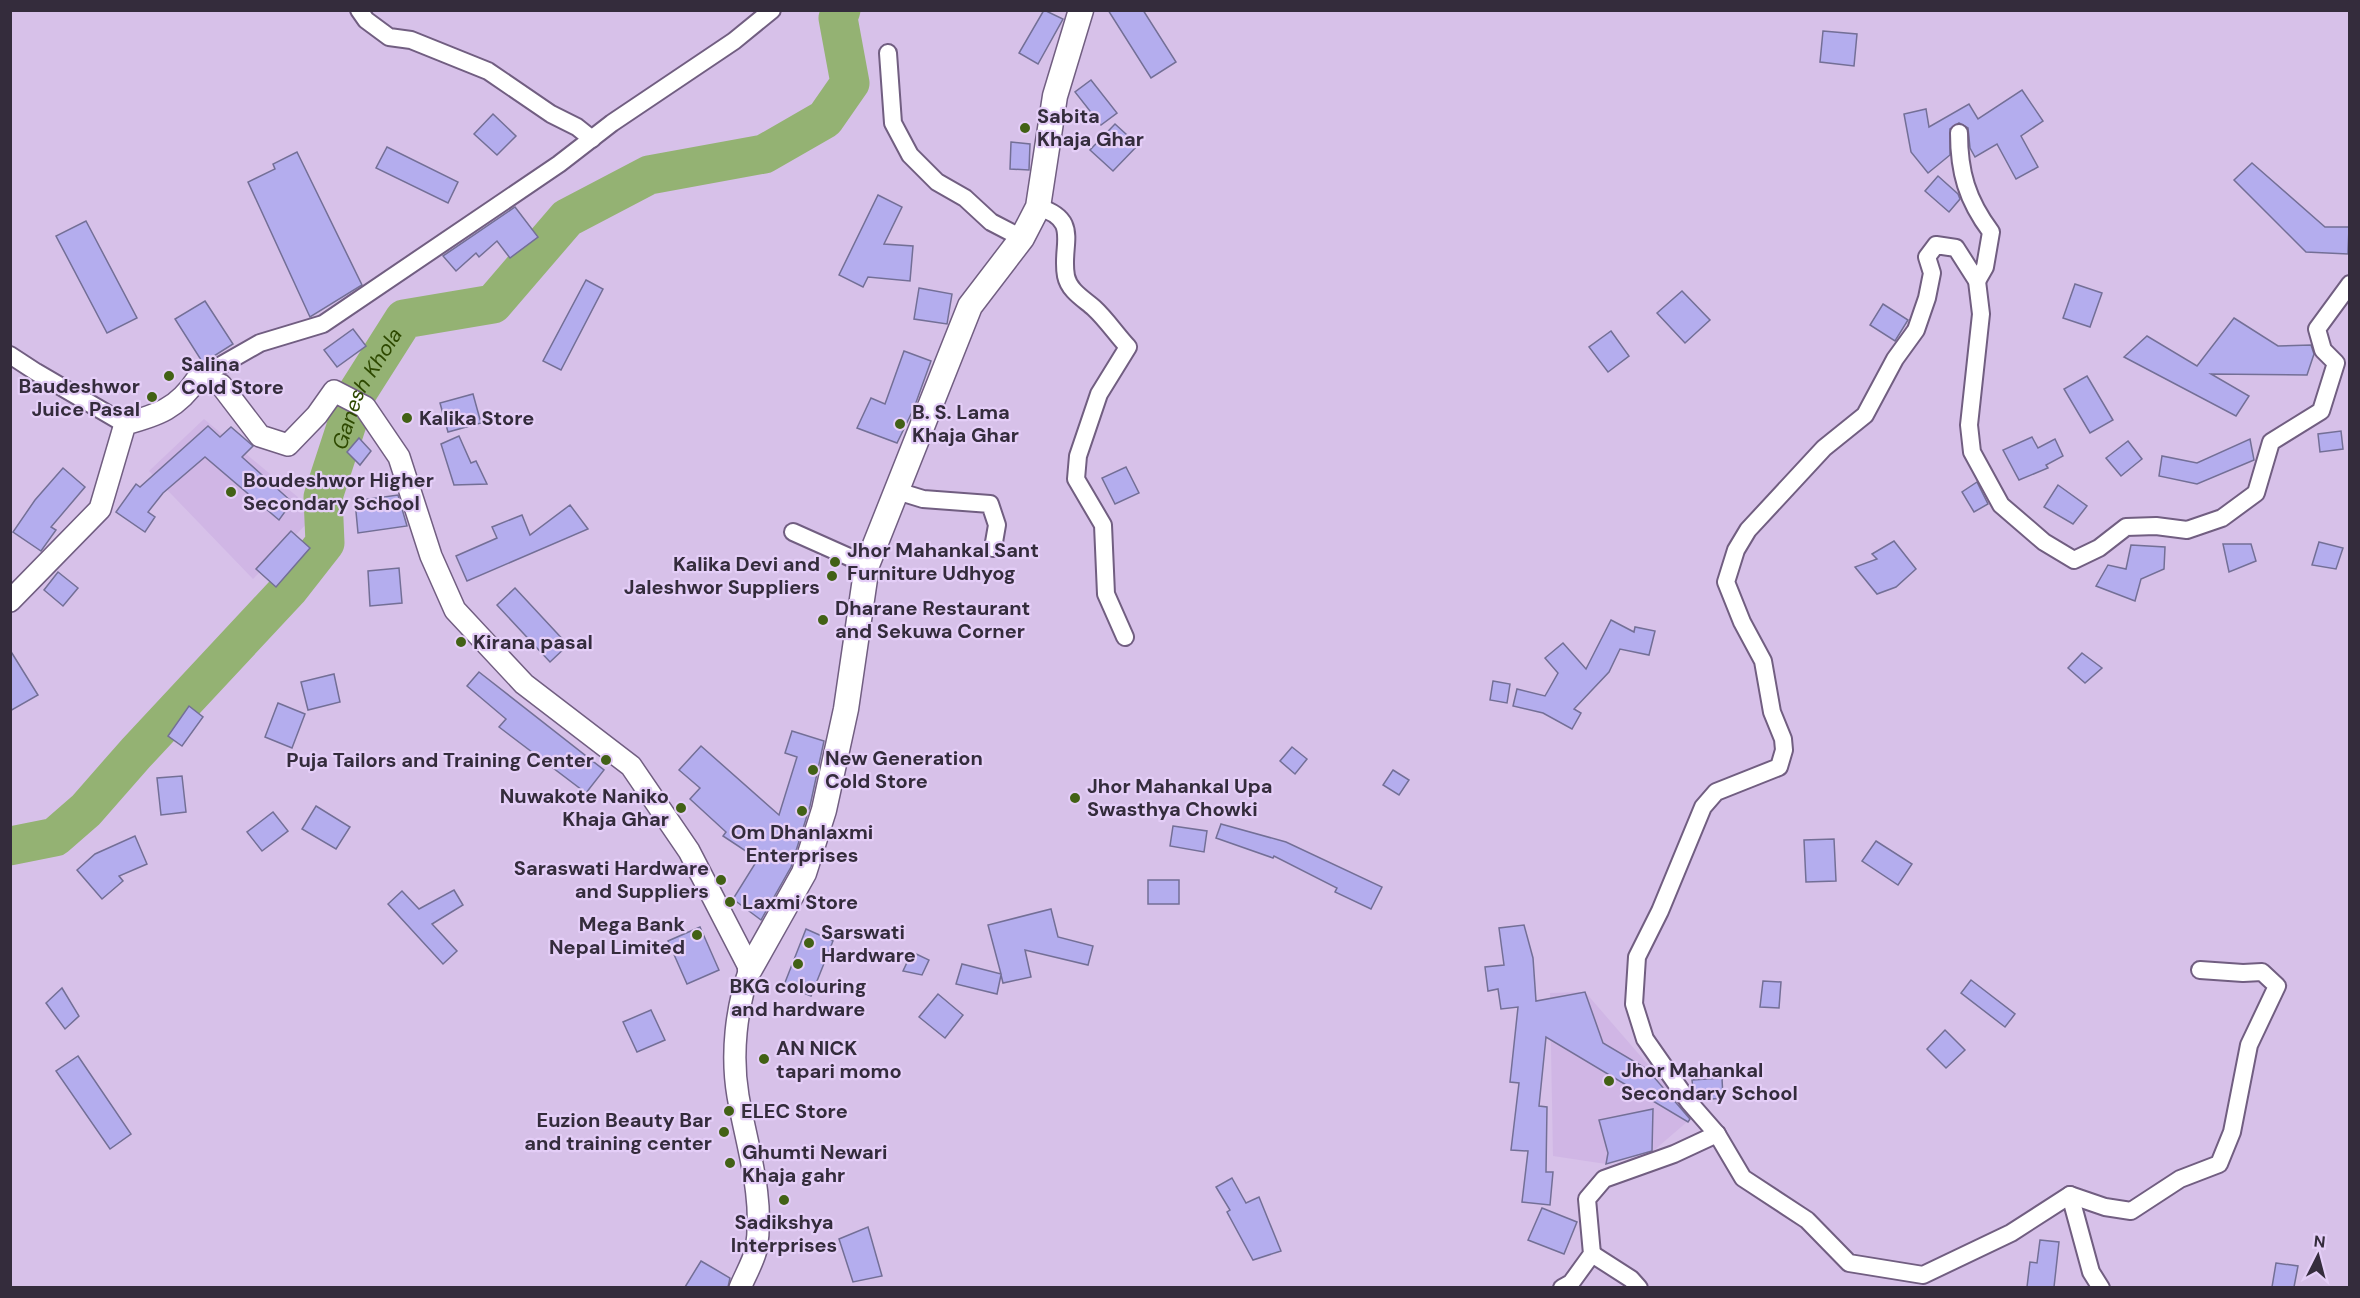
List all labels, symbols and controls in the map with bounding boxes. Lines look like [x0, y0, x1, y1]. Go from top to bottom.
place label: Sabita Khaja Ghar [1037, 103, 1144, 152]
marker: Sabita Khaja Ghar [1018, 121, 1032, 135]
water label: Ganesh Khola [325, 322, 409, 453]
place label: Salina Cold Store [181, 351, 284, 400]
marker: Salina Cold Store [162, 369, 176, 383]
place label: Baudeshwor Juice Pasal [19, 373, 140, 422]
marker: Baudeshwor Juice Pasal [145, 390, 159, 404]
place label: B. S. Lama Khaja Ghar [912, 399, 1019, 448]
place label: Kalika Store [419, 405, 534, 431]
marker: Kalika Store [400, 411, 414, 425]
marker: B. S. Lama Khaja Ghar [893, 417, 907, 431]
place label: Boudeshwor Higher Secondary School [243, 467, 434, 516]
marker: Boudeshwor Higher Secondary School [224, 485, 238, 499]
place label: Jhor Mahankal Sant Furniture Udhyog [847, 537, 1039, 586]
place label: Kalika Devi and Jaleshwor Suppliers [624, 551, 820, 600]
marker: Jhor Mahankal Sant Furniture Udhyog [828, 555, 842, 569]
marker: Kalika Devi and Jaleshwor Suppliers [825, 569, 839, 583]
place label: Dharane Restaurant and Sekuwa Corner [835, 595, 1030, 644]
marker: Dharane Restaurant and Sekuwa Corner [816, 613, 830, 627]
place label: Kirana pasal [473, 629, 593, 655]
marker: Kirana pasal [454, 635, 468, 649]
place label: New Generation Cold Store [825, 745, 983, 794]
place label: Puja Tailors and Training Center [286, 747, 594, 773]
marker: Puja Tailors and Training Center [599, 753, 613, 767]
marker: New Generation Cold Store [806, 763, 820, 777]
place label: Jhor Mahankal Upa Swasthya Chowki [1087, 773, 1273, 822]
place label: Nuwakote Naniko Khaja Ghar [500, 783, 669, 832]
marker: Jhor Mahankal Upa Swasthya Chowki [1068, 791, 1082, 805]
marker: Nuwakote Naniko Khaja Ghar [674, 801, 688, 815]
marker: Om Dhanlaxmi Enterprises [795, 804, 809, 818]
place label: Om Dhanlaxmi Enterprises [731, 819, 873, 868]
place label: Saraswati Hardware and Suppliers [514, 855, 709, 904]
marker: Saraswati Hardware and Suppliers [714, 873, 728, 887]
place label: Laxmi Store [742, 889, 858, 915]
marker: Laxmi Store [723, 895, 737, 909]
place label: Mega Bank Nepal Limited [549, 911, 685, 960]
place label: Sarswati Hardware [821, 919, 916, 968]
marker: Mega Bank Nepal Limited [690, 928, 704, 942]
marker: Sarswati Hardware [802, 936, 816, 950]
marker: BKG colouring and hardware [791, 957, 805, 971]
place label: BKG colouring and hardware [729, 973, 867, 1022]
place label: AN NICK tapari momo [776, 1035, 902, 1084]
marker: AN NICK tapari momo [757, 1052, 771, 1066]
place label: Jhor Mahankal Secondary School [1621, 1057, 1798, 1106]
marker: Jhor Mahankal Secondary School [1602, 1074, 1616, 1088]
place label: ELEC Store [741, 1098, 848, 1124]
marker: ELEC Store [722, 1104, 736, 1118]
place label: Euzion Beauty Bar and training center [524, 1107, 712, 1156]
marker: Euzion Beauty Bar and training center [717, 1125, 731, 1139]
place label: Ghumti Newari Khaja gahr [742, 1139, 887, 1188]
marker: Ghumti Newari Khaja gahr [723, 1156, 737, 1170]
marker: Sadikshya Interprises [777, 1193, 791, 1207]
place label: Sadikshya Interprises [731, 1209, 837, 1258]
north arrow [2288, 1226, 2348, 1286]
text: N [2313, 1231, 2326, 1253]

